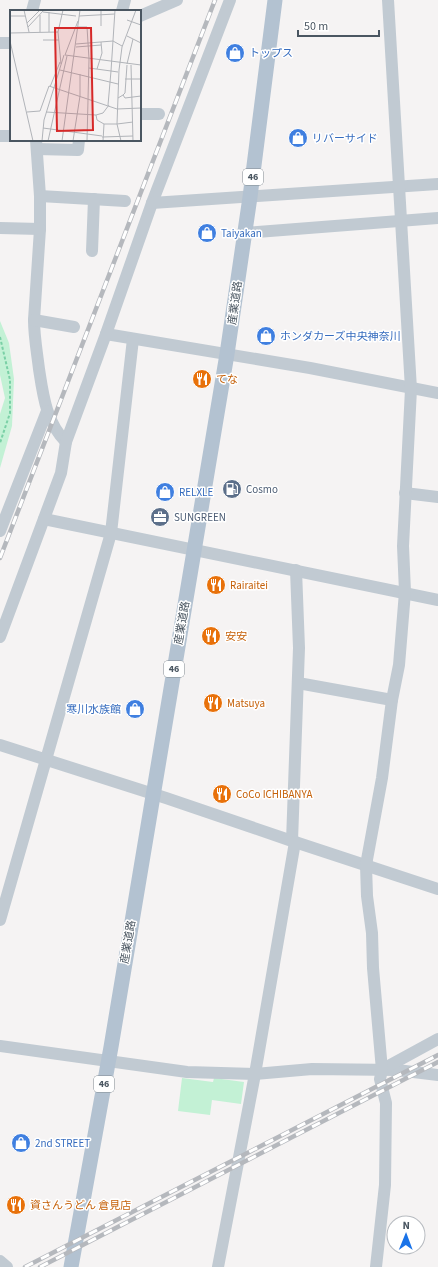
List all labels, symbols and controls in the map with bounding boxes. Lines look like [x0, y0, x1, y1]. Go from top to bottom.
inset map [10, 10, 141, 141]
scale bar [298, 12, 379, 38]
text: 50 m [304, 18, 328, 35]
shop icon: トップス [224, 42, 246, 64]
place label: トップス [249, 46, 293, 61]
shop icon: リバーサイド [287, 127, 309, 149]
place label: リバーサイド [312, 131, 378, 146]
road number: 46 [243, 169, 263, 185]
shop icon: Taiyakan [196, 222, 218, 244]
place label: Taiyakan [221, 226, 262, 241]
street label: 産業道路 [225, 280, 245, 326]
shop icon: ホンダカーズ中央神奈川 [255, 325, 277, 347]
place label: ホンダカーズ中央神奈川 [280, 329, 400, 344]
restaurant icon: てな [191, 368, 213, 390]
place label: てな [216, 372, 238, 387]
fuel station icon: Cosmo [221, 478, 243, 500]
shop icon: RELXLE [154, 481, 176, 503]
place label: Cosmo [246, 482, 278, 497]
place label: RELXLE [179, 485, 213, 500]
office icon: SUNGREEN [149, 506, 171, 528]
place label: SUNGREEN [174, 510, 226, 525]
restaurant icon: Rairaitei [205, 574, 227, 596]
place label: Rairaitei [230, 578, 268, 593]
street label: 産業道路 [171, 600, 193, 646]
restaurant icon: 安安 [200, 625, 222, 647]
place label: 安安 [225, 629, 247, 644]
road number: 46 [164, 661, 184, 677]
restaurant icon: Matsuya [202, 692, 224, 714]
place label: Matsuya [227, 696, 265, 711]
shop icon: 寒川水族館 [124, 698, 146, 720]
place label: 寒川水族館 [66, 702, 121, 717]
restaurant icon: CoCo ICHIBANYA [211, 783, 233, 805]
place label: CoCo ICHIBANYA [236, 787, 313, 802]
street label: 産業道路 [117, 919, 139, 965]
road number: 46 [94, 1076, 114, 1092]
shop icon: 2nd STREET [10, 1132, 32, 1154]
place label: 2nd STREET [35, 1136, 90, 1151]
restaurant icon: 資さんうどん 倉見店 [5, 1194, 27, 1216]
place label: 資さんうどん 倉見店 [30, 1198, 131, 1213]
north arrow [386, 1215, 426, 1255]
text: N [402, 1218, 410, 1233]

